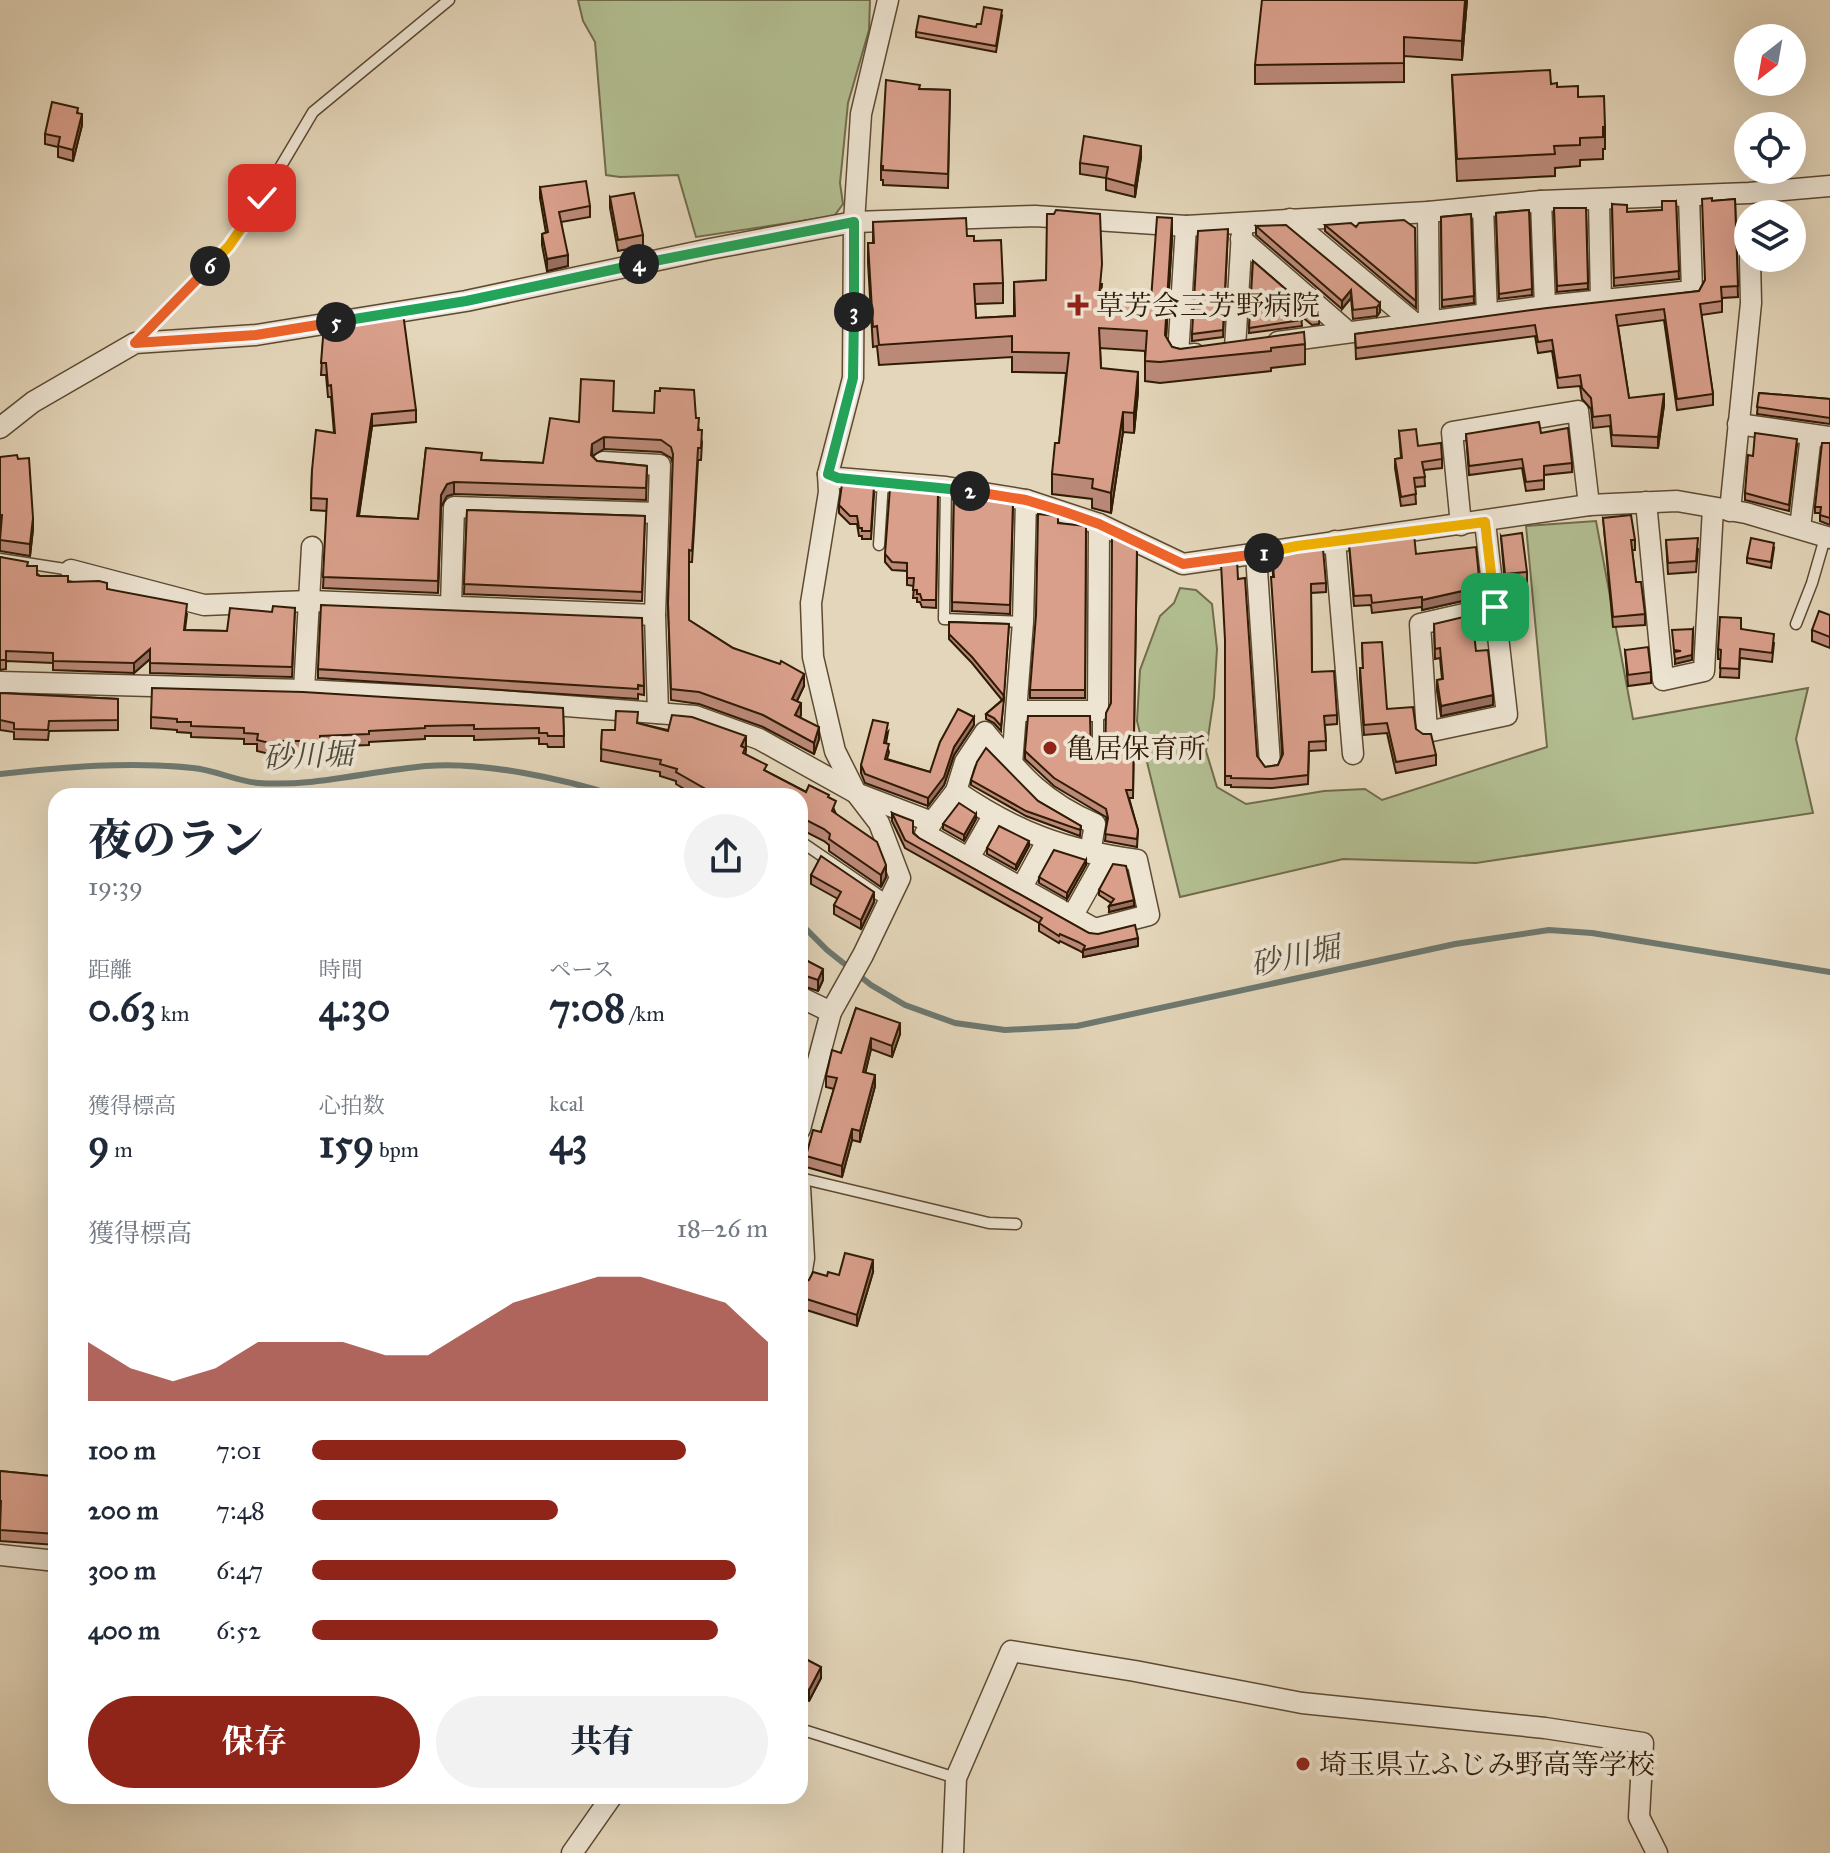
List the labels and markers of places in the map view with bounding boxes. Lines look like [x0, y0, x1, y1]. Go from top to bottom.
pin [228, 164, 296, 232]
pin: 4 [619, 244, 659, 284]
pin: 6 [190, 246, 230, 286]
place label: 草芳会三芳野病院 [1096, 288, 1320, 323]
pin: 3 [834, 292, 874, 332]
marker: 草芳会三芳野病院 [1067, 294, 1089, 316]
pin: 5 [316, 302, 356, 342]
pin: 2 [950, 471, 990, 511]
pin: 1 [1244, 533, 1284, 573]
pin [1461, 573, 1529, 641]
place label: 亀居保育所 [1066, 731, 1206, 766]
marker: 亀居保育所 [1041, 739, 1059, 757]
place label: 埼玉県立ふじみ野高等学校 [1319, 1747, 1655, 1782]
marker: 埼玉県立ふじみ野高等学校 [1294, 1755, 1312, 1773]

